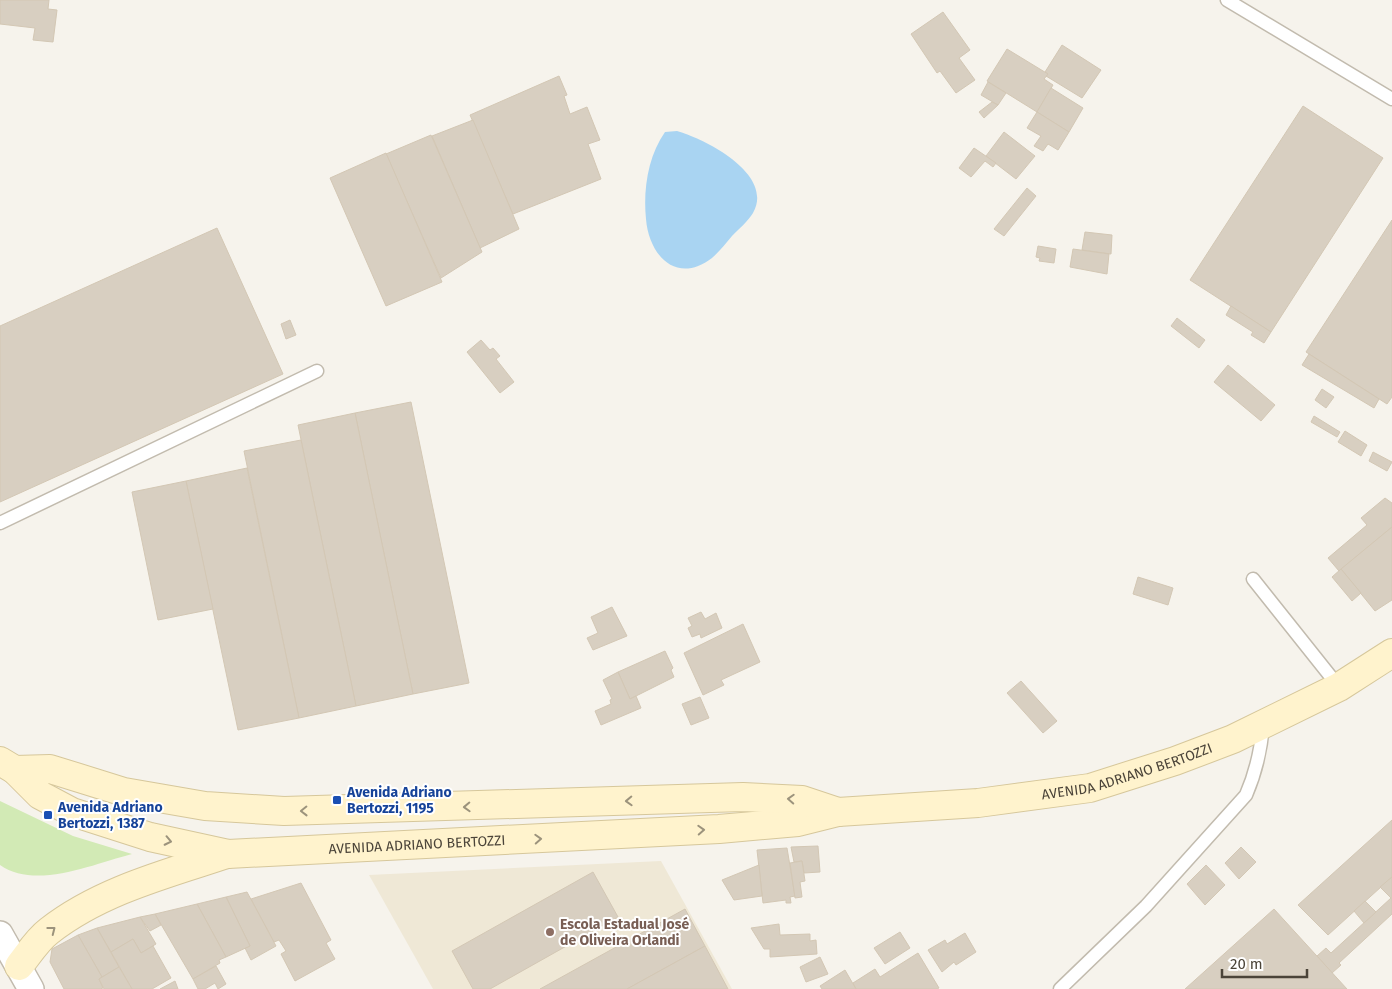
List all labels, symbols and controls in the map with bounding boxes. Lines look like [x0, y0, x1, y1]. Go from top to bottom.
street label: AVENIDA ADRIANO BERTOZZI [1041, 740, 1215, 803]
place label: Avenida Adriano Bertozzi, 1195 [346, 784, 452, 817]
marker: Avenida Adriano Bertozzi, 1195 [331, 794, 343, 806]
one-way arrow [787, 794, 795, 805]
one-way arrow [625, 796, 633, 807]
place label: Avenida Adriano Bertozzi, 1387 [57, 799, 163, 832]
one-way arrow [462, 801, 470, 812]
one-way arrow [300, 806, 308, 816]
marker: Avenida Adriano Bertozzi, 1387 [42, 809, 54, 821]
one-way arrow [697, 824, 705, 835]
street label: AVENIDA ADRIANO BERTOZZI [328, 832, 506, 858]
one-way arrow [535, 833, 543, 844]
one-way arrow [163, 835, 172, 846]
place label: Escola Estadual José de Oliveira Orlandi [560, 916, 689, 949]
marker: Escola Estadual José de Oliveira Orlandi [544, 926, 556, 938]
one-way arrow [46, 927, 55, 936]
scale bar [1222, 946, 1307, 978]
text: 20 m [1230, 955, 1263, 973]

